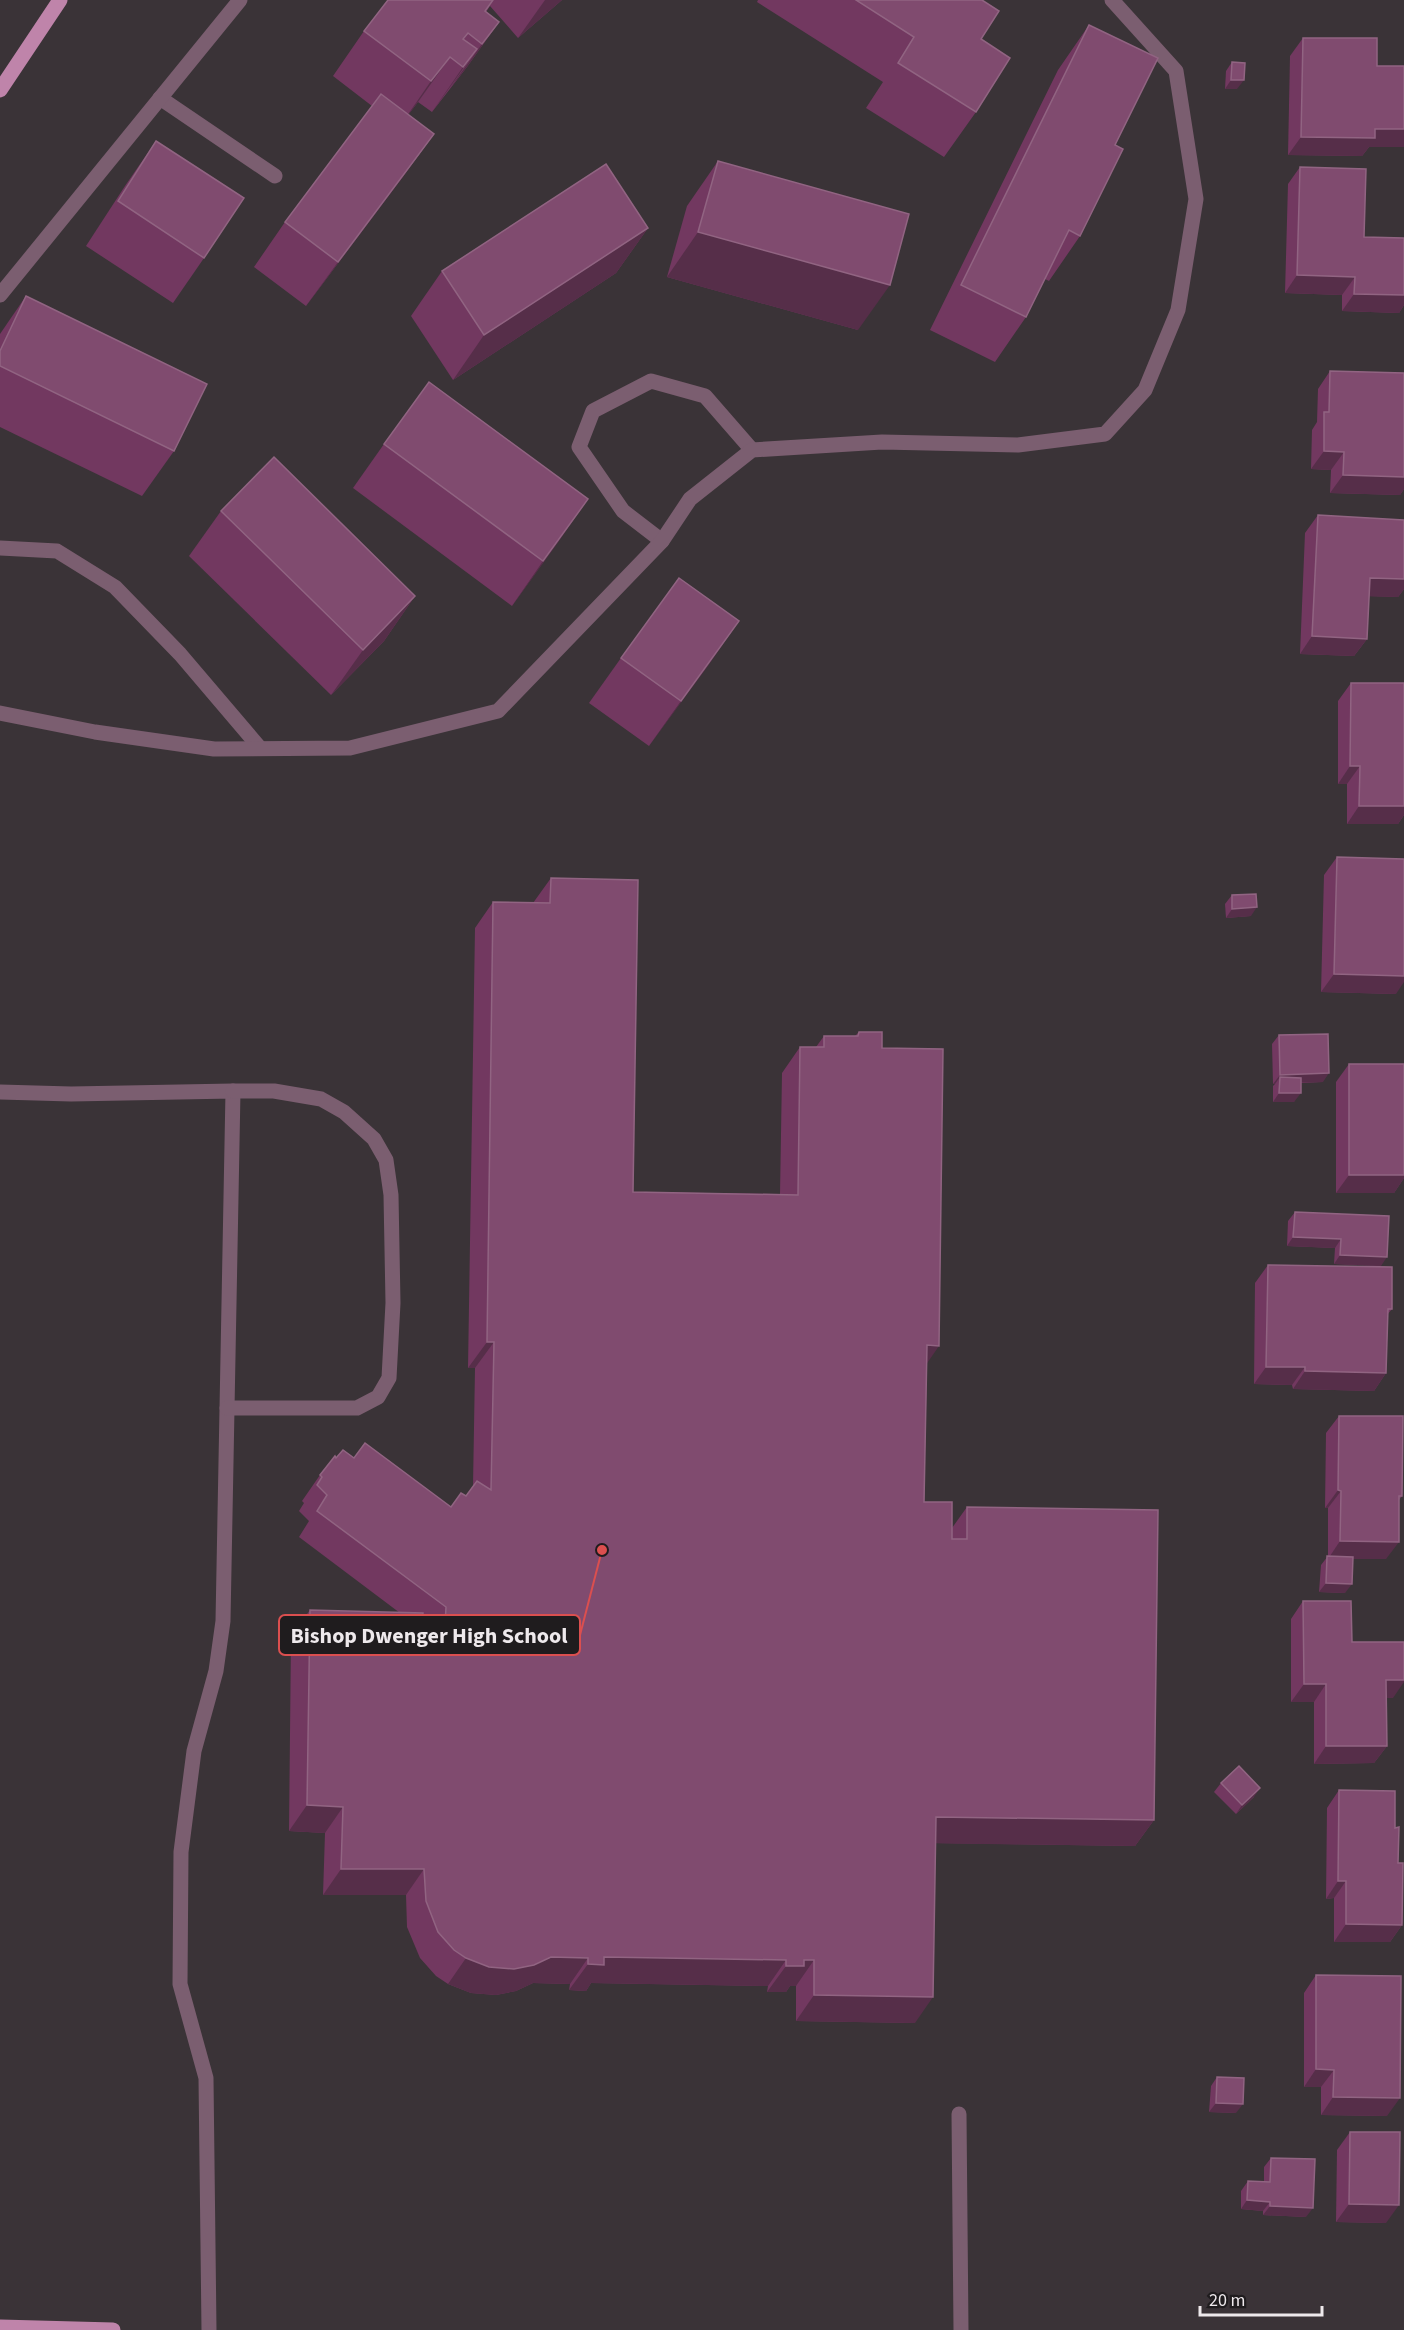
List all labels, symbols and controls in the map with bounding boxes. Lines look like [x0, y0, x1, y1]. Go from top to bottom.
callout: Bishop Dwenger High School [279, 1615, 580, 1655]
text: Bishop Dwenger High School [290, 1620, 568, 1652]
scale bar [1200, 2279, 1322, 2317]
text: 20 m [1209, 2288, 1245, 2313]

